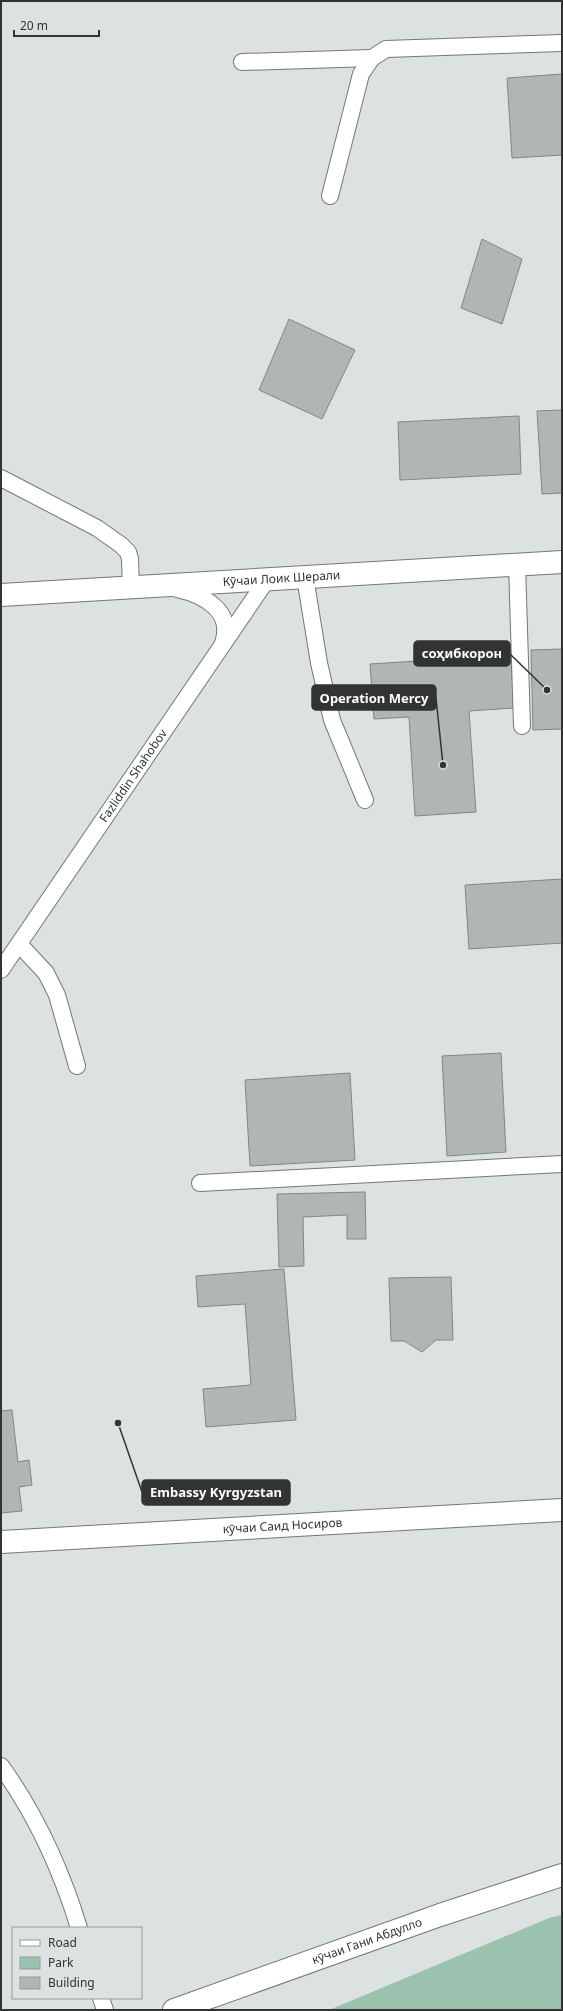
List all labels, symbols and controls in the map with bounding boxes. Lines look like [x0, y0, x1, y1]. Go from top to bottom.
scale bar [14, 12, 99, 38]
text: 20 m [20, 17, 48, 34]
street label: Кӯчаи Лоик Шерали [222, 566, 341, 590]
callout: соҳибкорон [414, 641, 510, 666]
text: соҳибкорон [422, 644, 502, 662]
callout: Operation Mercy [312, 685, 436, 710]
text: Operation Mercy [320, 689, 429, 707]
street label: Fazliddin Shahobov [95, 725, 171, 825]
callout: Embassy Kyrgyzstan [142, 1480, 290, 1505]
text: Embassy Kyrgyzstan [150, 1483, 282, 1501]
street label: кӯчаи Саид Носиров [222, 1514, 343, 1537]
street label: кӯчаи Гани Абдулло [309, 1913, 424, 1968]
legend [12, 1927, 142, 1999]
text: Road [48, 1934, 77, 1951]
text: Park [48, 1954, 74, 1971]
text: Building [48, 1974, 95, 1991]

